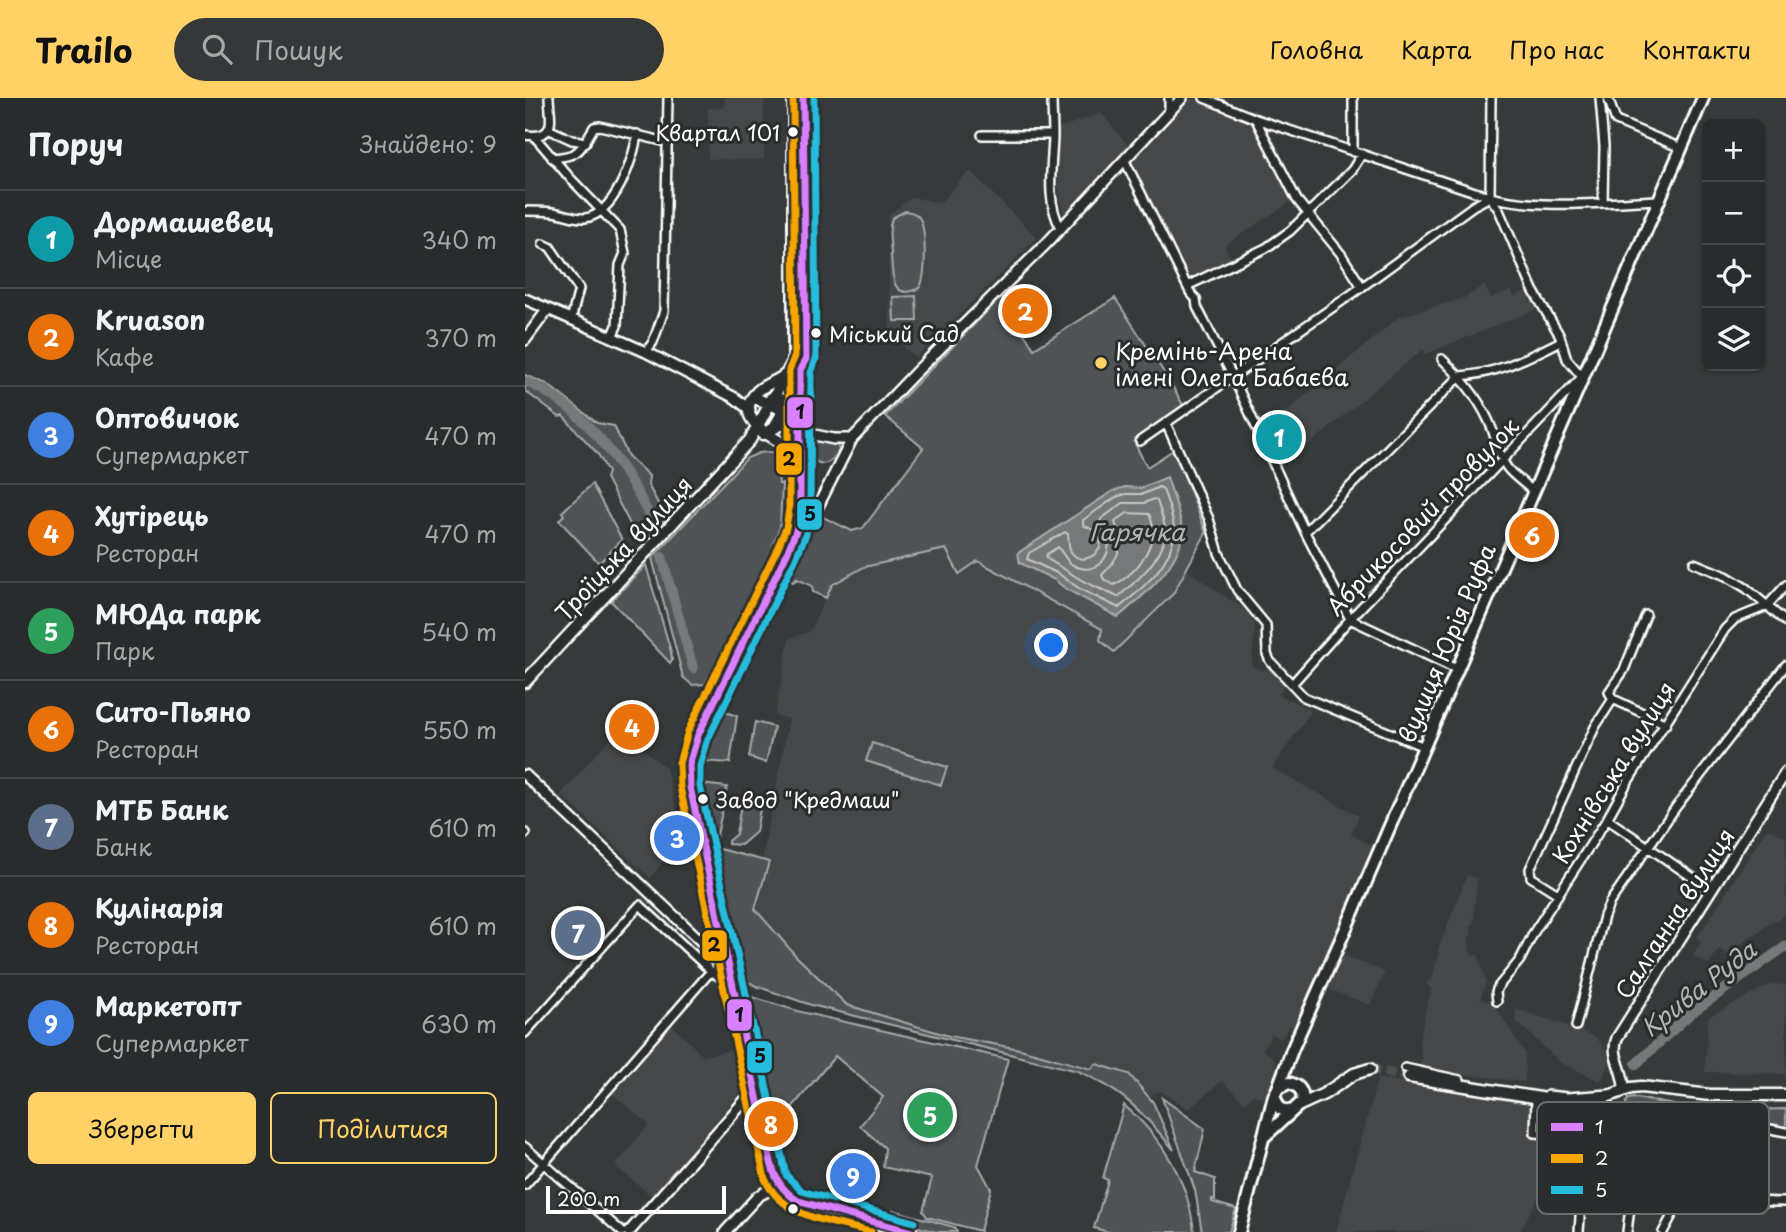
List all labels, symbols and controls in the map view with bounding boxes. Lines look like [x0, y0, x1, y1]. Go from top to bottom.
search box [174, 18, 664, 81]
text: Trailo [35, 24, 132, 74]
icon: search [198, 30, 236, 68]
text: Пошук [254, 30, 343, 69]
text: Головна [1270, 31, 1363, 67]
text: Карта [1401, 31, 1471, 67]
text: Про нас [1509, 31, 1604, 67]
text: Контакти [1642, 31, 1751, 67]
place label: Квартал 101 [655, 116, 780, 148]
map controls [1702, 119, 1765, 371]
button: + [1702, 119, 1765, 182]
text: Поруч [28, 121, 123, 166]
marker: Квартал 101 [786, 125, 800, 139]
text: Знайдено: 9 [360, 126, 497, 161]
button: − [1702, 182, 1765, 245]
text: Дормашевец [95, 202, 273, 241]
text: 1 [46, 222, 57, 257]
text: 340 m [422, 222, 497, 257]
text: Місце [95, 241, 162, 276]
button: locate [1702, 245, 1765, 308]
pin: 2 [1002, 285, 1048, 337]
text: Kruason [95, 300, 205, 339]
button: layers [1702, 308, 1765, 371]
place label: Міський Сад [829, 317, 959, 349]
text: 2 [43, 320, 59, 355]
text: 370 m [424, 320, 497, 355]
marker: Міський Сад [809, 326, 823, 340]
place label: Кремінь-Арена імені Олега Бабаєва [1115, 333, 1349, 394]
text: Кафе [95, 339, 154, 374]
marker: Кремінь-Арена імені Олега Бабаєва [1093, 355, 1109, 371]
line badge: 1 [786, 396, 814, 429]
text: 1 [795, 397, 805, 425]
text: Оптовичок [95, 398, 239, 437]
street label: Абрикосовий провулок [1318, 409, 1526, 623]
pin: 1 [1256, 411, 1302, 463]
text: 3 [43, 418, 59, 453]
text: 470 m [424, 418, 497, 453]
text: Супермаркет [95, 437, 249, 472]
line badge: 2 [775, 442, 803, 476]
text: 2 [782, 444, 796, 472]
street label: Троїцька вулиця [546, 467, 700, 629]
text: Хутірець [95, 496, 209, 535]
line badge: 5 [796, 498, 823, 531]
text: 5 [804, 499, 816, 527]
pin: 6 [1509, 509, 1555, 561]
water label: Гарячка [1089, 513, 1186, 549]
text: 4 [43, 516, 59, 551]
text: 470 m [424, 516, 497, 551]
text: Ресторан [95, 535, 199, 570]
street label: вулиця Юрія Руфа [1388, 537, 1504, 748]
text: МЮДа парк [95, 594, 260, 633]
text: 5 [44, 614, 58, 649]
text: 540 m [421, 614, 497, 649]
your location [1034, 628, 1068, 662]
text: Парк [95, 633, 154, 668]
street label: Кохнівська вулиця [1543, 674, 1683, 870]
text: Сито-Пьяно [95, 692, 251, 731]
pin: 4 [609, 701, 655, 753]
text: 6 [43, 712, 59, 747]
text: 550 m [422, 712, 497, 747]
text: Ресторан [95, 731, 199, 766]
place label: Завод "Кредмаш" [716, 783, 899, 815]
text: МТБ Банк [95, 790, 228, 829]
marker: Завод "Кредмаш" [696, 792, 710, 806]
text: 7 [44, 810, 58, 845]
text: 610 m [429, 810, 497, 845]
pin: 3 [654, 812, 700, 864]
street label: Салганна вулиця [1606, 821, 1742, 1005]
text: Банк [95, 829, 152, 864]
text: Кулінарія [95, 888, 224, 927]
pin: 7 [555, 907, 601, 959]
text: 8 [44, 908, 58, 943]
text: 610 m [429, 908, 497, 943]
text: Ресторан [95, 927, 199, 962]
line badge: 2 [701, 929, 728, 962]
text: 2 [707, 930, 721, 958]
water label: Крива Руда [1633, 931, 1764, 1044]
text: Маркетопт [95, 986, 241, 1025]
line badge: 1 [726, 998, 753, 1032]
text: 1 [734, 1000, 744, 1028]
text: 9 [44, 1006, 58, 1041]
text: 630 m [421, 1006, 497, 1041]
text: Супермаркет [95, 1025, 249, 1060]
line badge: 5 [746, 1040, 773, 1074]
text: 5 [754, 1041, 766, 1069]
pin: 5 [907, 1089, 953, 1141]
button: Зберегти [28, 1092, 256, 1164]
button: Поділитися [270, 1092, 497, 1164]
pin: 8 [748, 1098, 794, 1150]
legend [1537, 1102, 1769, 1214]
text: 1 [1595, 1112, 1604, 1140]
text: 2 [1595, 1143, 1608, 1171]
pin: 9 [830, 1150, 876, 1202]
text: 5 [1595, 1175, 1607, 1203]
scale bar [546, 1183, 726, 1215]
text: 200 m [557, 1184, 620, 1212]
unlabelled marker [786, 1202, 800, 1216]

